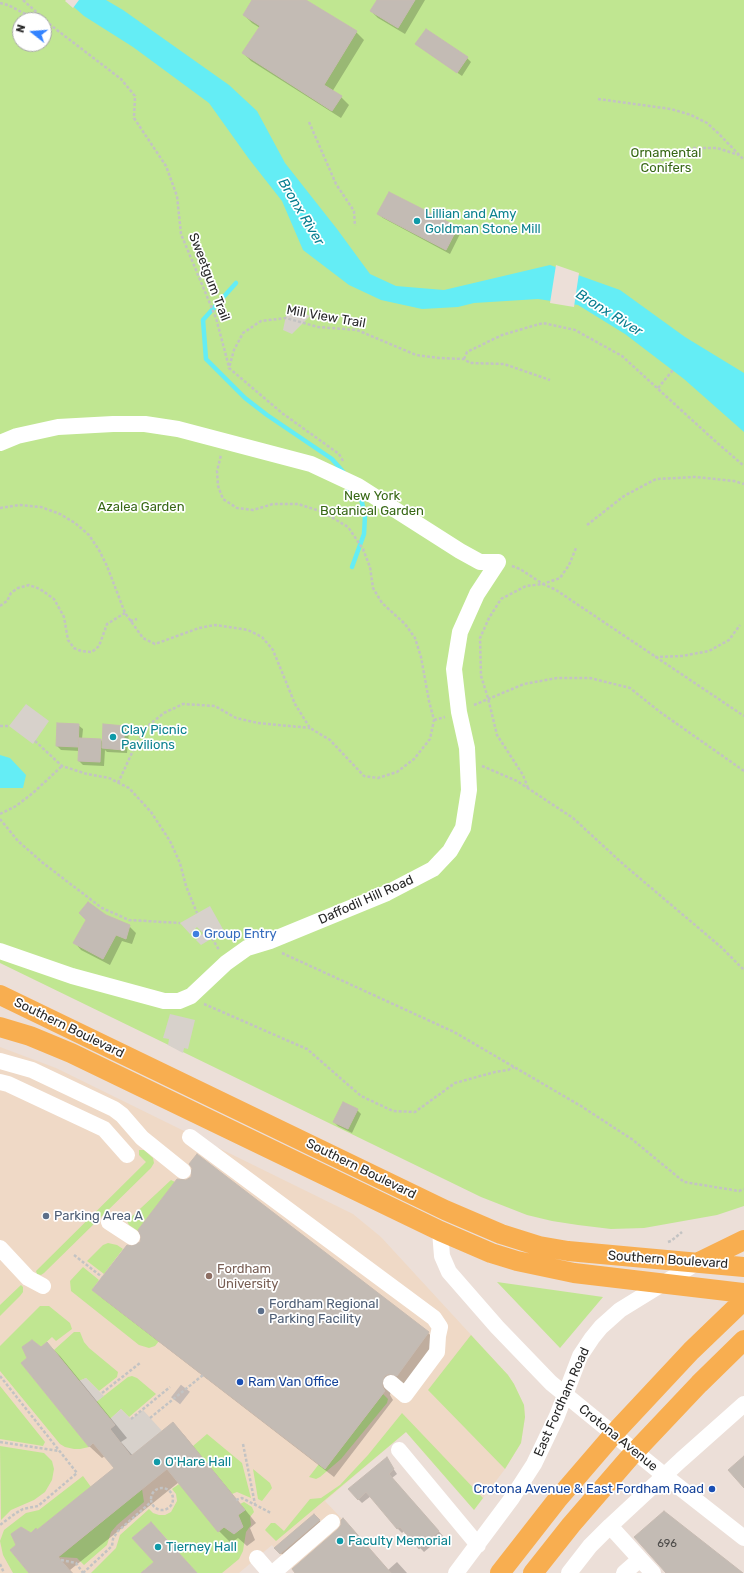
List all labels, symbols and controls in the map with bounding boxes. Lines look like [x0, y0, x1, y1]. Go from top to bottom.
north arrow [12, 12, 52, 52]
text: N [14, 23, 28, 34]
park label: Ornamental Conifers [631, 145, 701, 176]
water label: Bronx River [274, 175, 328, 249]
place label: Lillian and Amy Goldman Stone Mill [425, 206, 541, 237]
marker: Lillian and Amy Goldman Stone Mill [412, 216, 422, 226]
street label: Sweetgum Trail [185, 231, 233, 323]
water label: Bronx River [573, 286, 645, 340]
street label: Mill View Trail [285, 302, 367, 332]
park label: New York Botanical Garden [320, 488, 424, 519]
park label: Azalea Garden [97, 499, 185, 515]
place label: Clay Picnic Pavilions [121, 722, 187, 753]
marker: Clay Picnic Pavilions [108, 732, 118, 742]
street label: Daffodil Hill Road [316, 872, 416, 928]
place label: Group Entry [204, 926, 277, 942]
marker: Group Entry [191, 929, 201, 939]
street label: Southern Boulevard [11, 995, 127, 1061]
street label: Southern Boulevard [303, 1136, 419, 1202]
place label: Parking Area A [54, 1208, 143, 1224]
marker: Parking Area A [41, 1211, 51, 1221]
street label: Southern Boulevard [607, 1248, 729, 1272]
place label: Fordham University [217, 1261, 278, 1292]
marker: Fordham University [204, 1271, 214, 1281]
place label: Fordham Regional Parking Facility [269, 1296, 379, 1327]
marker: Fordham Regional Parking Facility [256, 1306, 266, 1316]
street label: East Fordham Road [531, 1345, 593, 1459]
place label: Ram Van Office [248, 1374, 339, 1390]
marker: Ram Van Office [235, 1377, 245, 1387]
street label: Crotona Avenue [575, 1401, 661, 1475]
place label: O'Hare Hall [165, 1454, 231, 1470]
marker: O'Hare Hall [152, 1457, 162, 1467]
place label: Crotona Avenue & East Fordham Road [473, 1481, 704, 1497]
marker: Crotona Avenue & East Fordham Road [707, 1484, 717, 1494]
place label: Faculty Memorial [348, 1533, 451, 1549]
marker: Faculty Memorial [335, 1536, 345, 1546]
house number: 696 [657, 1537, 677, 1551]
place label: Tierney Hall [166, 1539, 237, 1555]
marker: Tierney Hall [153, 1542, 163, 1552]

